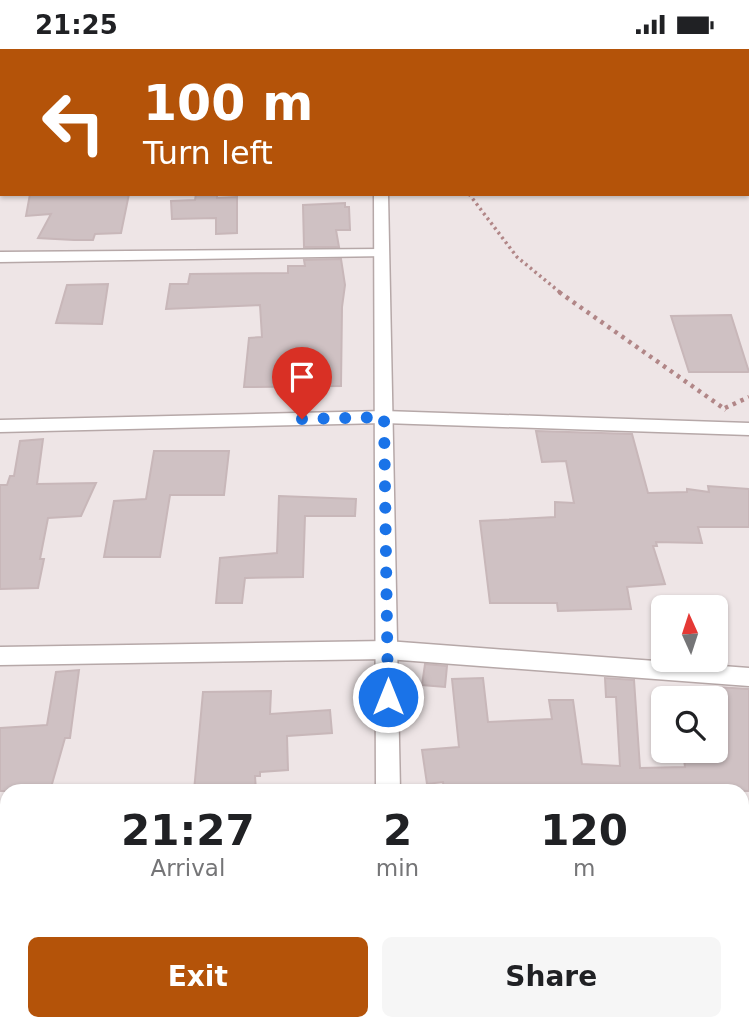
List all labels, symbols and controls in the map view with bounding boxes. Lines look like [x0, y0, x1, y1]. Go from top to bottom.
text: 21:25 [35, 10, 118, 40]
text: 100 m [143, 75, 313, 132]
icon: left [28, 77, 119, 168]
text: Turn left [143, 134, 273, 172]
pin [272, 347, 332, 419]
icon: arrive [283, 358, 321, 396]
north arrow [651, 595, 728, 672]
map controls [651, 595, 728, 763]
position arrow [351, 660, 425, 734]
button: search [651, 686, 728, 763]
text: 21:27 [121, 806, 255, 855]
text: 2 [383, 806, 412, 855]
text: 120 [540, 806, 628, 855]
text: Arrival [151, 855, 225, 881]
text: min [376, 855, 419, 881]
text: m [573, 855, 595, 881]
button: Exit [28, 937, 368, 1017]
button: Share [382, 937, 721, 1017]

